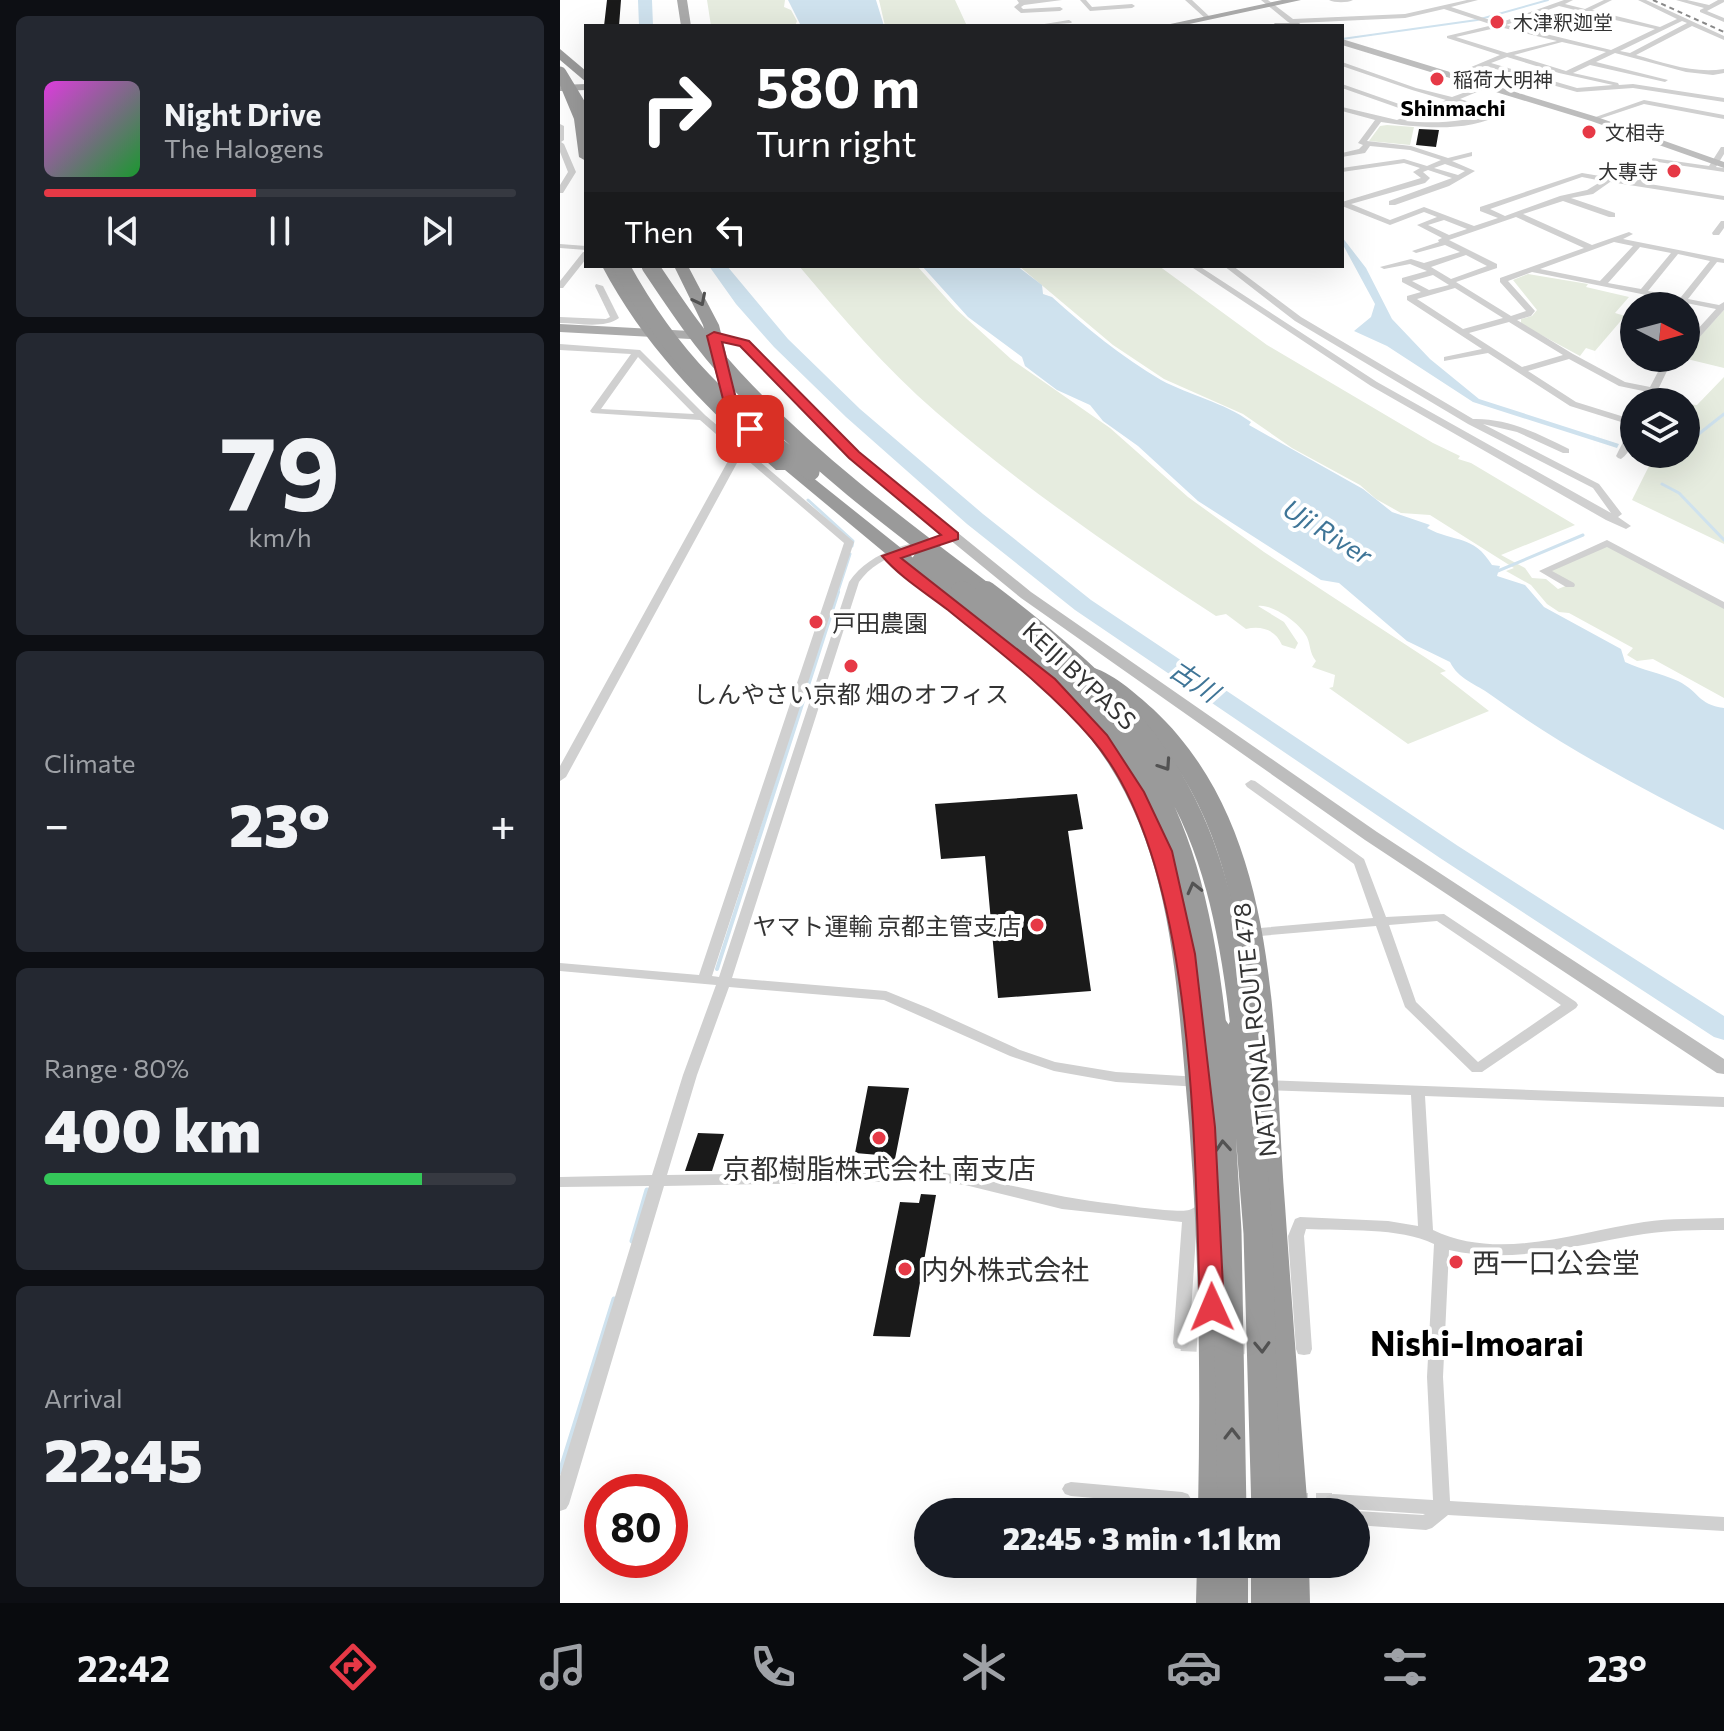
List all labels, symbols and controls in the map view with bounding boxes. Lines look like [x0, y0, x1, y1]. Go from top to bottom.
place label: 木津釈迦堂 [1513, 10, 1613, 34]
marker: 木津釈迦堂 [1488, 13, 1506, 31]
text: 580 m [756, 51, 920, 120]
icon: right [624, 56, 728, 160]
place label: 稲荷大明神 [1453, 67, 1553, 91]
marker: 稲荷大明神 [1428, 70, 1446, 88]
district label: Shinmachi [1400, 94, 1506, 121]
text: Night Drive [164, 95, 321, 132]
text: Turn right [756, 120, 917, 164]
place label: 文相寺 [1605, 120, 1665, 144]
marker: 文相寺 [1580, 123, 1598, 141]
text: The Halogens [164, 132, 324, 163]
place label: 大專寺 [1598, 159, 1658, 183]
marker: 大專寺 [1665, 162, 1683, 180]
icon: left [709, 208, 753, 252]
icon: previous [101, 209, 145, 253]
icon: pause [258, 209, 302, 253]
icon: next [415, 209, 459, 253]
text: Then [624, 212, 693, 249]
one-way arrow [690, 292, 705, 307]
north arrow [1620, 292, 1700, 372]
map controls [1620, 292, 1700, 468]
button: layers [1620, 388, 1700, 468]
pin [716, 395, 784, 463]
text: 79 [220, 405, 340, 532]
icon: arrive [728, 407, 772, 451]
water label: Uji River [1278, 492, 1379, 571]
text: km/h [248, 521, 312, 552]
place label: 戸田農園 [832, 608, 928, 637]
marker: 戸田農園 [807, 613, 825, 631]
street label: KEIJI BYPASS [1017, 615, 1143, 735]
water label: 古川 [1165, 653, 1228, 709]
marker: しんやさい京都 畑のオフィス [842, 657, 860, 675]
place label: しんやさい京都 畑のオフィス [693, 679, 1009, 708]
text: Climate [44, 747, 136, 778]
one-way arrow [1155, 757, 1170, 771]
text: 23° [229, 786, 330, 859]
text: − [44, 796, 69, 850]
text: + [490, 796, 516, 850]
one-way arrow [1186, 882, 1203, 896]
street label: NATIONAL ROUTE 478 [1226, 901, 1282, 1159]
place label: ヤマト運輸 京都主管支店 [752, 911, 1021, 940]
marker: ヤマト運輸 京都主管支店 [1028, 916, 1046, 934]
text: Range · 80% [44, 1052, 189, 1083]
text: 400 km [44, 1091, 261, 1164]
marker: 京都樹脂株式会社 南支店 [870, 1129, 888, 1147]
one-way arrow [1215, 1139, 1232, 1152]
place label: 京都樹脂株式会社 南支店 [722, 1151, 1036, 1185]
place label: 西一口公会堂 [1472, 1245, 1640, 1279]
place label: 内外株式会社 [921, 1252, 1089, 1286]
marker: 西一口公会堂 [1447, 1253, 1465, 1271]
marker: 内外株式会社 [896, 1260, 914, 1278]
position arrow [1170, 1265, 1254, 1349]
district label: Nishi-Imoarai [1370, 1321, 1584, 1363]
one-way arrow [1254, 1341, 1271, 1354]
text: Arrival [44, 1382, 123, 1413]
text: 22:45 [44, 1421, 203, 1494]
one-way arrow [1223, 1427, 1241, 1440]
speed limit sign: 80 [584, 1474, 688, 1578]
text: 22:45 · 3 min · 1.1 km [1003, 1519, 1281, 1556]
icon: directions [325, 1639, 381, 1695]
icon: music [535, 1639, 591, 1695]
icon: phone [745, 1639, 801, 1695]
icon: climate [956, 1639, 1012, 1695]
icon: car [1166, 1639, 1222, 1695]
icon: filters [1377, 1639, 1433, 1695]
text: 22:42 [77, 1645, 170, 1689]
text: 23° [1587, 1645, 1647, 1689]

